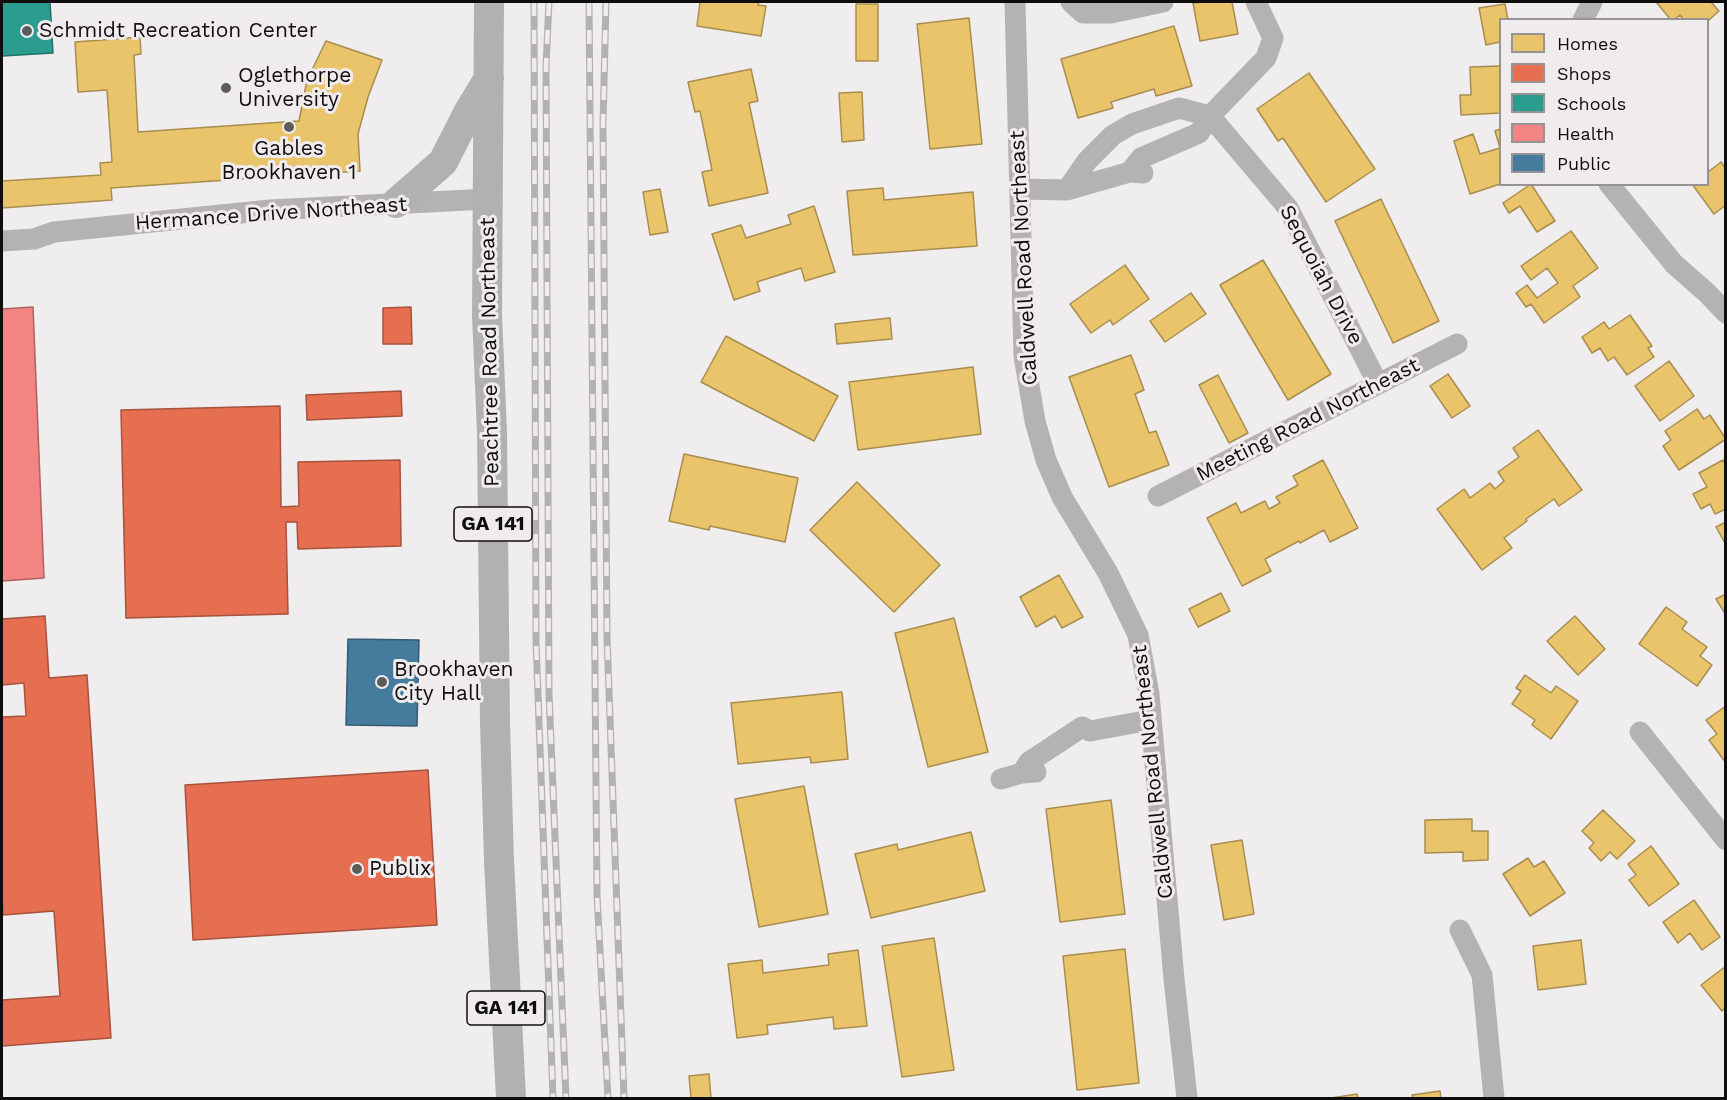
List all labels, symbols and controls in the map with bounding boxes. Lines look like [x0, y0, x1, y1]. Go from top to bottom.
place label: Schmidt Recreation Center [39, 18, 317, 44]
legend [1499, 18, 1709, 186]
marker: Schmidt Recreation Center [20, 24, 34, 38]
text: Homes [1557, 33, 1618, 54]
place label: Oglethorpe University [238, 63, 351, 113]
text: Shops [1557, 63, 1611, 84]
marker: Oglethorpe University [219, 81, 233, 95]
text: Schools [1557, 93, 1626, 114]
marker: Gables Brookhaven 1 [282, 120, 296, 134]
text: Health [1557, 123, 1614, 144]
street label: Caldwell Road Northeast [1005, 130, 1043, 386]
place label: Gables Brookhaven 1 [222, 136, 356, 186]
text: Public [1557, 153, 1611, 174]
street label: Hermance Drive Northeast [134, 192, 408, 236]
street label: Sequoiah Drive [1274, 201, 1368, 349]
street label: Peachtree Road Northeast [475, 217, 505, 487]
street label: Meeting Road Northeast [1192, 353, 1424, 487]
road number: GA 141 [454, 507, 532, 541]
street label: Caldwell Road Northeast [1127, 644, 1179, 900]
place label: Brookhaven City Hall [394, 657, 514, 707]
marker: Brookhaven City Hall [375, 675, 389, 689]
place label: Publix [369, 856, 431, 882]
marker: Publix [350, 862, 364, 876]
road number: GA 141 [467, 991, 545, 1025]

